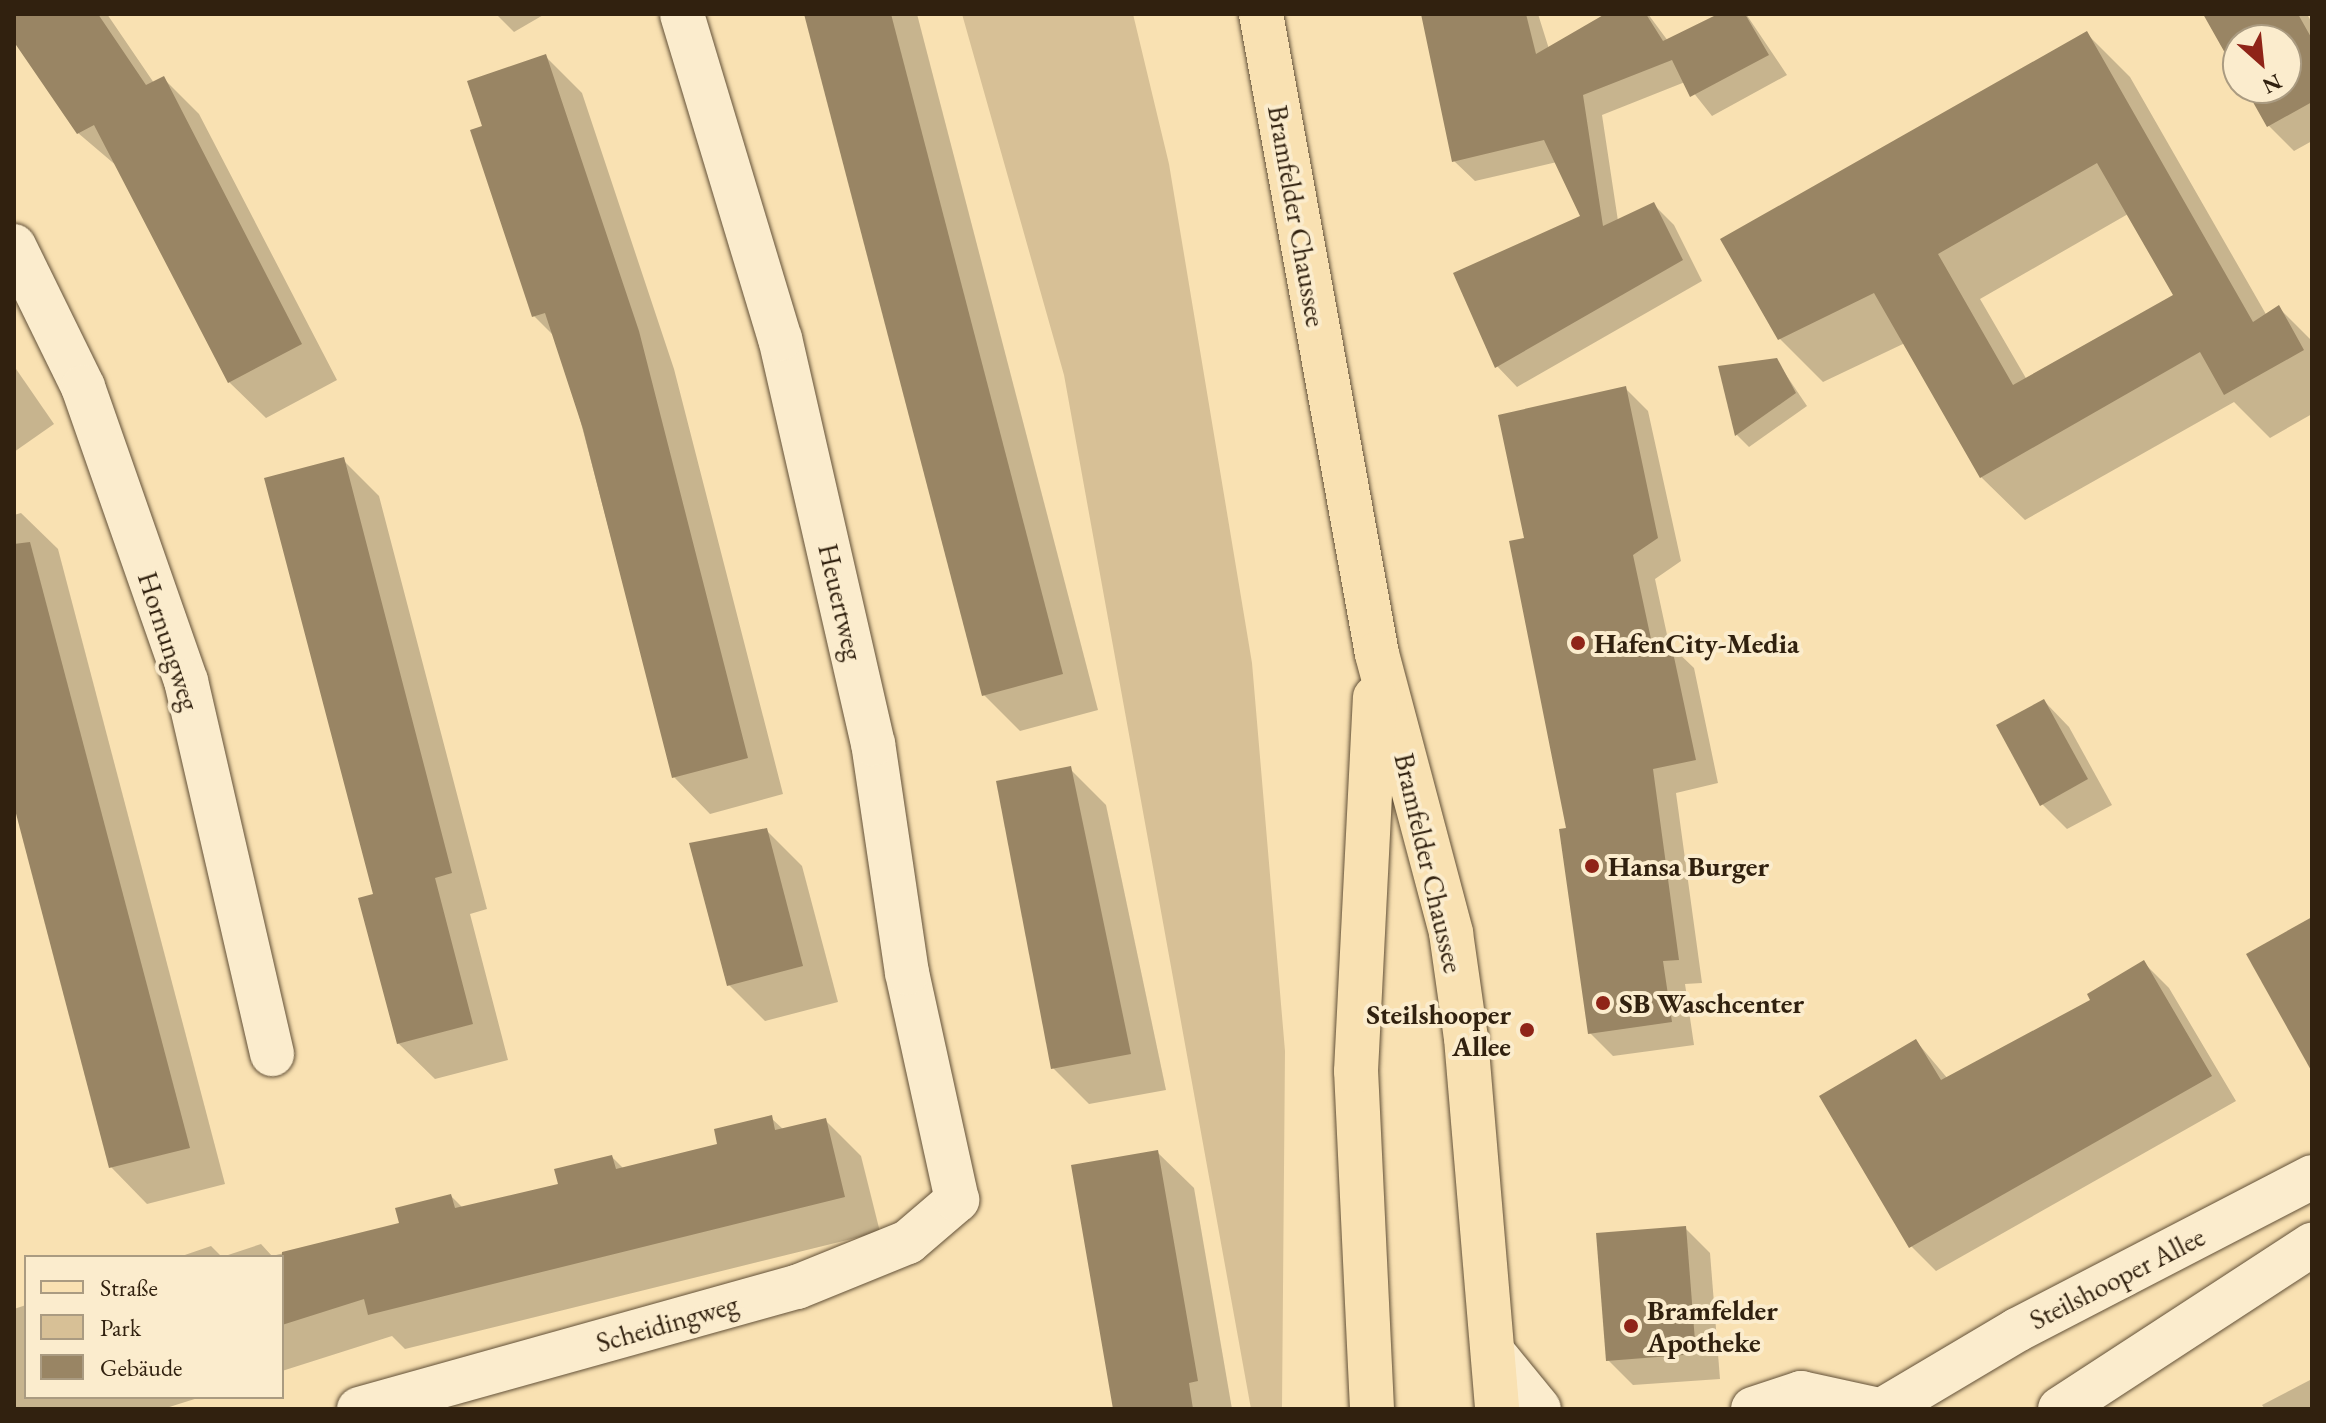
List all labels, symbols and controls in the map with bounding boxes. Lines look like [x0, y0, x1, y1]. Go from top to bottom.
north arrow [2222, 24, 2302, 104]
text: N [2258, 67, 2287, 101]
street label: Bramfelder Chaussee [1261, 103, 1333, 329]
street label: Heuertweg [811, 540, 871, 664]
street label: Hornungweg [131, 567, 207, 715]
place label: HafenCity-Media [1594, 626, 1799, 660]
marker: HafenCity-Media [1569, 634, 1587, 652]
street label: Bramfelder Chaussee [1387, 750, 1471, 976]
place label: Hansa Burger [1608, 849, 1769, 883]
marker: Hansa Burger [1583, 857, 1601, 875]
place label: SB Waschcenter [1619, 986, 1804, 1020]
marker: SB Waschcenter [1594, 994, 1612, 1012]
place label: Steilshooper Allee [1366, 997, 1511, 1063]
marker: Steilshooper Allee [1518, 1021, 1536, 1039]
street label: Steilshooper Allee [2024, 1219, 2210, 1337]
legend [24, 1255, 284, 1399]
text: Straße [100, 1272, 158, 1303]
street label: Scheidingweg [592, 1287, 742, 1359]
place label: Bramfelder Apotheke [1647, 1293, 1778, 1359]
text: Park [100, 1312, 141, 1343]
marker: Bramfelder Apotheke [1622, 1317, 1640, 1335]
text: Gebäude [100, 1352, 182, 1383]

